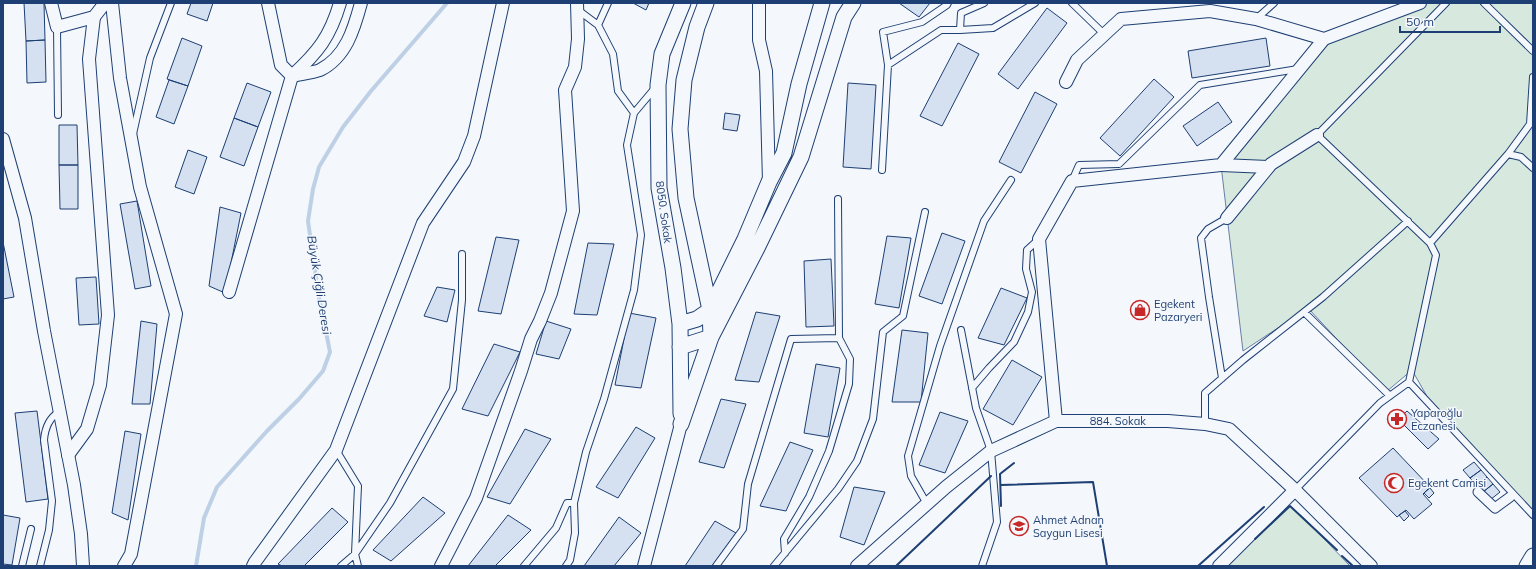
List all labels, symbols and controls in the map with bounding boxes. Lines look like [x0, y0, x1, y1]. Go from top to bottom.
scale bar [1400, 8, 1500, 34]
text: 50 m [1406, 14, 1434, 29]
street label: 8050. Sokak [653, 180, 675, 244]
water label: Büyük Çiğli Deresi [304, 234, 335, 336]
place label: Egekent Pazaryeri [1154, 297, 1202, 324]
shop icon: Egekent Pazaryeri [1129, 299, 1151, 321]
place label: Yaparoğlu Eczanesi [1410, 406, 1462, 433]
pharmacy icon: Yaparoğlu Eczanesi [1386, 408, 1408, 430]
street label: 884. Sokak [1090, 414, 1146, 428]
mosque icon: Egekent Camisi [1383, 472, 1405, 494]
place label: Egekent Camisi [1408, 476, 1486, 490]
place label: Ahmet Adnan Saygun Lisesi [1033, 513, 1104, 540]
school or university icon: Ahmet Adnan Saygun Lisesi [1008, 515, 1030, 537]

